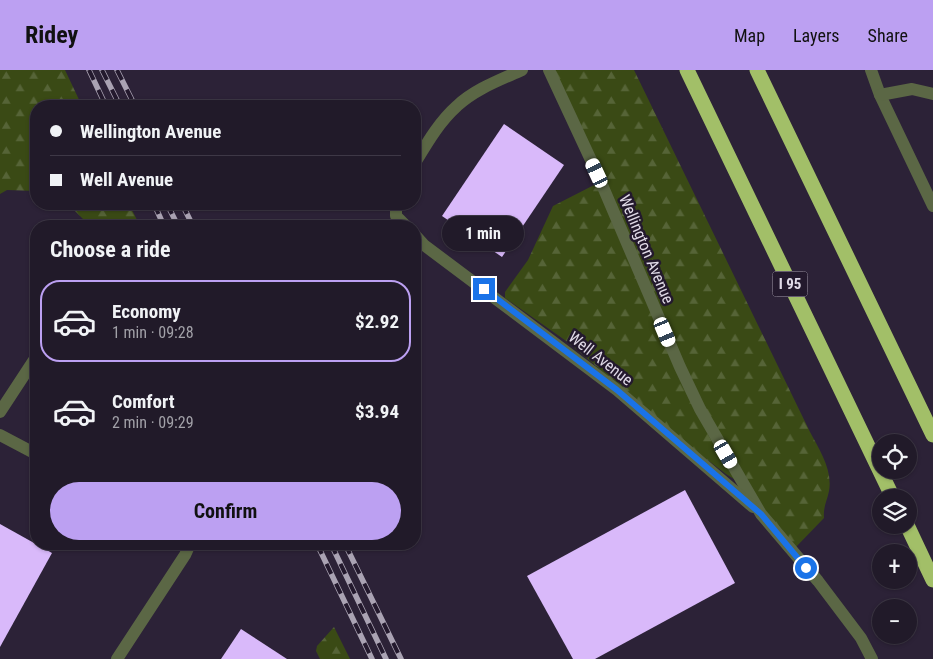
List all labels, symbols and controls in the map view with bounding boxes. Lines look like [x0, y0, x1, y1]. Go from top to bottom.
text: Ridey [25, 21, 78, 49]
text: Map [734, 25, 765, 46]
text: Layers [793, 25, 840, 46]
text: Share [868, 25, 908, 46]
text: Wellington Avenue [80, 120, 221, 143]
car [583, 156, 610, 190]
text: Well Avenue [80, 168, 173, 191]
street label: Wellington Avenue [615, 192, 678, 306]
callout: 1 min [443, 216, 525, 252]
text: 1 min [465, 224, 501, 243]
text: Choose a ride [50, 237, 171, 262]
road number: I 95 [772, 272, 808, 296]
route end [473, 278, 495, 300]
icon: car [52, 299, 97, 344]
text: Economy [112, 300, 181, 323]
text: $2.92 [355, 310, 399, 333]
car [652, 315, 677, 349]
text: 1 min · 09:28 [112, 323, 194, 342]
street label: Well Avenue [565, 327, 637, 389]
icon: car [52, 389, 97, 434]
text: Comfort [112, 390, 175, 413]
text: $3.94 [355, 400, 399, 423]
text: 2 min · 09:29 [112, 413, 194, 432]
map controls [872, 434, 917, 644]
button: locate [872, 434, 917, 479]
car [712, 437, 739, 471]
button: Confirm [50, 482, 401, 540]
button: layers [872, 489, 917, 534]
button: + [872, 544, 917, 589]
route start [795, 557, 817, 579]
button: − [872, 599, 917, 644]

